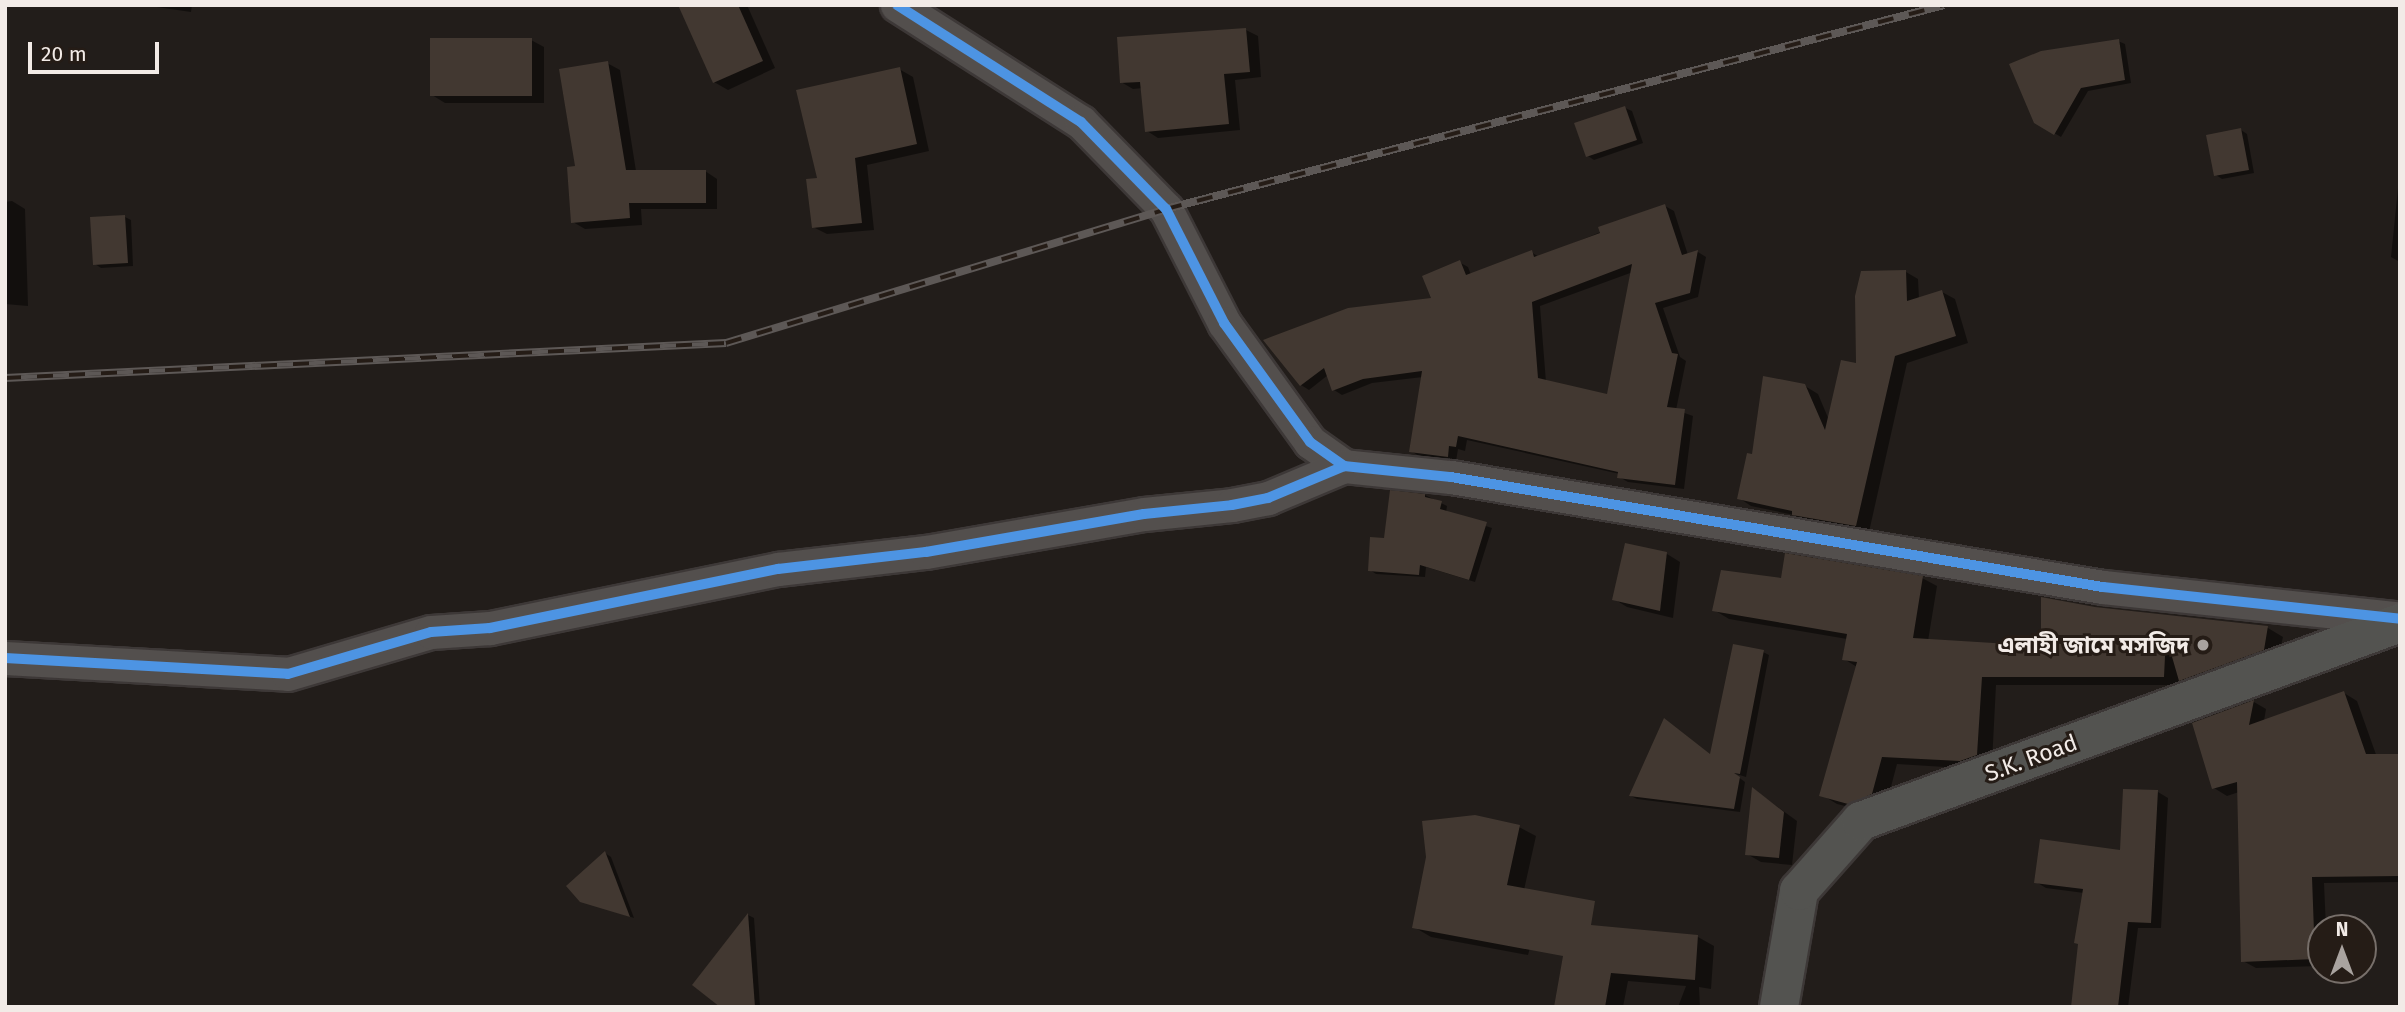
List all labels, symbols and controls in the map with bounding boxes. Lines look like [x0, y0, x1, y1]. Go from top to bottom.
scale bar [32, 28, 163, 72]
text: 20 m [41, 41, 87, 67]
place label: এলাহী জামে মসজিদ [1998, 631, 2189, 659]
marker: এলাহী জামে মসজিদ [2195, 637, 2211, 653]
street label: S.K. Road [1981, 729, 2081, 787]
north arrow [2307, 914, 2377, 984]
text: N [2336, 918, 2348, 941]

